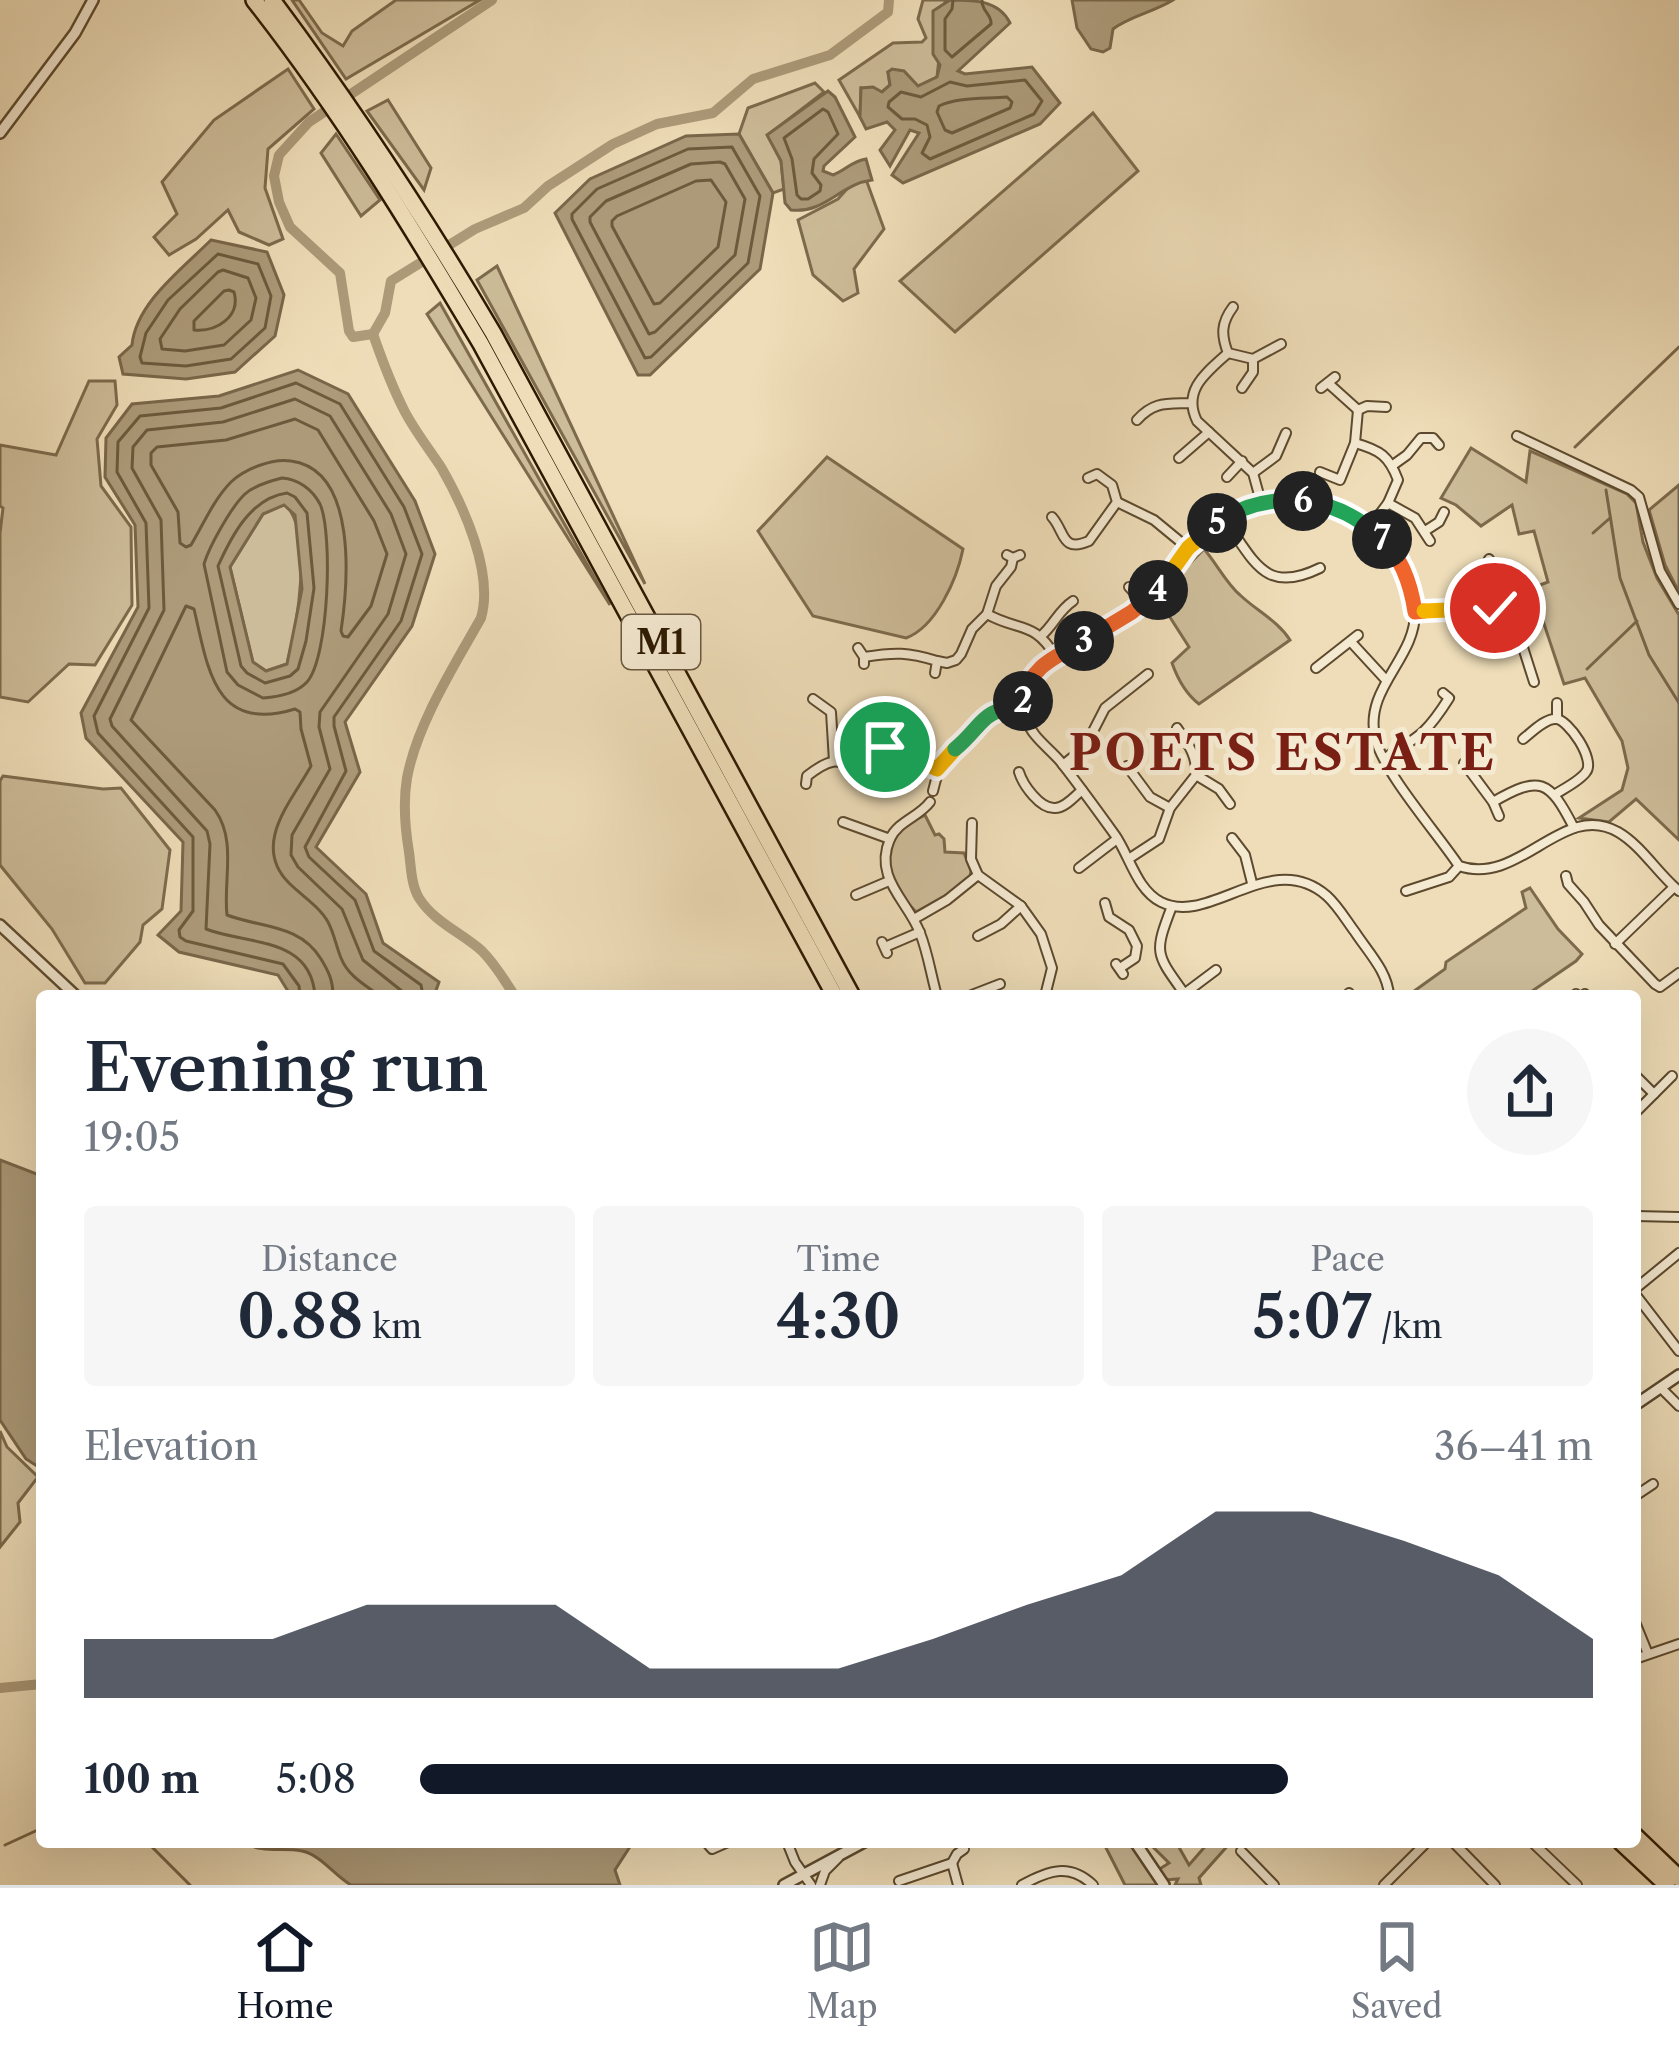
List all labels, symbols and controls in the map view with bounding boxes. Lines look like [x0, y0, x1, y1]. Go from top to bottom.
pin: 6 [1273, 471, 1333, 531]
text: 6 [1293, 480, 1313, 521]
pin: 5 [1187, 493, 1247, 553]
text: 5 [1208, 502, 1226, 543]
pin: 7 [1352, 509, 1412, 569]
text: 7 [1373, 518, 1391, 559]
pin [1444, 557, 1546, 659]
pin: 4 [1128, 560, 1188, 620]
text: 4 [1148, 569, 1168, 610]
icon: check [1462, 575, 1528, 641]
pin: 3 [1054, 611, 1114, 671]
road number: M1 [622, 615, 700, 669]
text: 3 [1075, 620, 1093, 661]
pin: 2 [993, 671, 1053, 731]
text: 2 [1013, 680, 1033, 721]
pin [834, 696, 936, 798]
icon: arrive [852, 714, 918, 780]
district label: POETS ESTATE [1068, 723, 1498, 782]
text: Evening run [84, 1027, 488, 1108]
button: share [1467, 1029, 1593, 1155]
text: 19:05 [84, 1113, 180, 1161]
text: Distance [261, 1239, 398, 1280]
text: Time [797, 1239, 880, 1280]
text: Pace [1310, 1239, 1385, 1280]
text: 0.88 [237, 1280, 364, 1354]
text: 4:30 [776, 1280, 901, 1354]
text: 5:07 [1253, 1280, 1372, 1354]
text: km [364, 1306, 422, 1347]
text: /km [1372, 1306, 1442, 1347]
text: Elevation [84, 1422, 258, 1470]
text: 36–41 m [1434, 1422, 1593, 1470]
text: 100 m [84, 1755, 200, 1803]
text: 5:08 [276, 1755, 356, 1803]
tab: Home [237, 1914, 334, 2027]
tab: Map [807, 1914, 878, 2027]
tab: Saved [1351, 1914, 1442, 2027]

